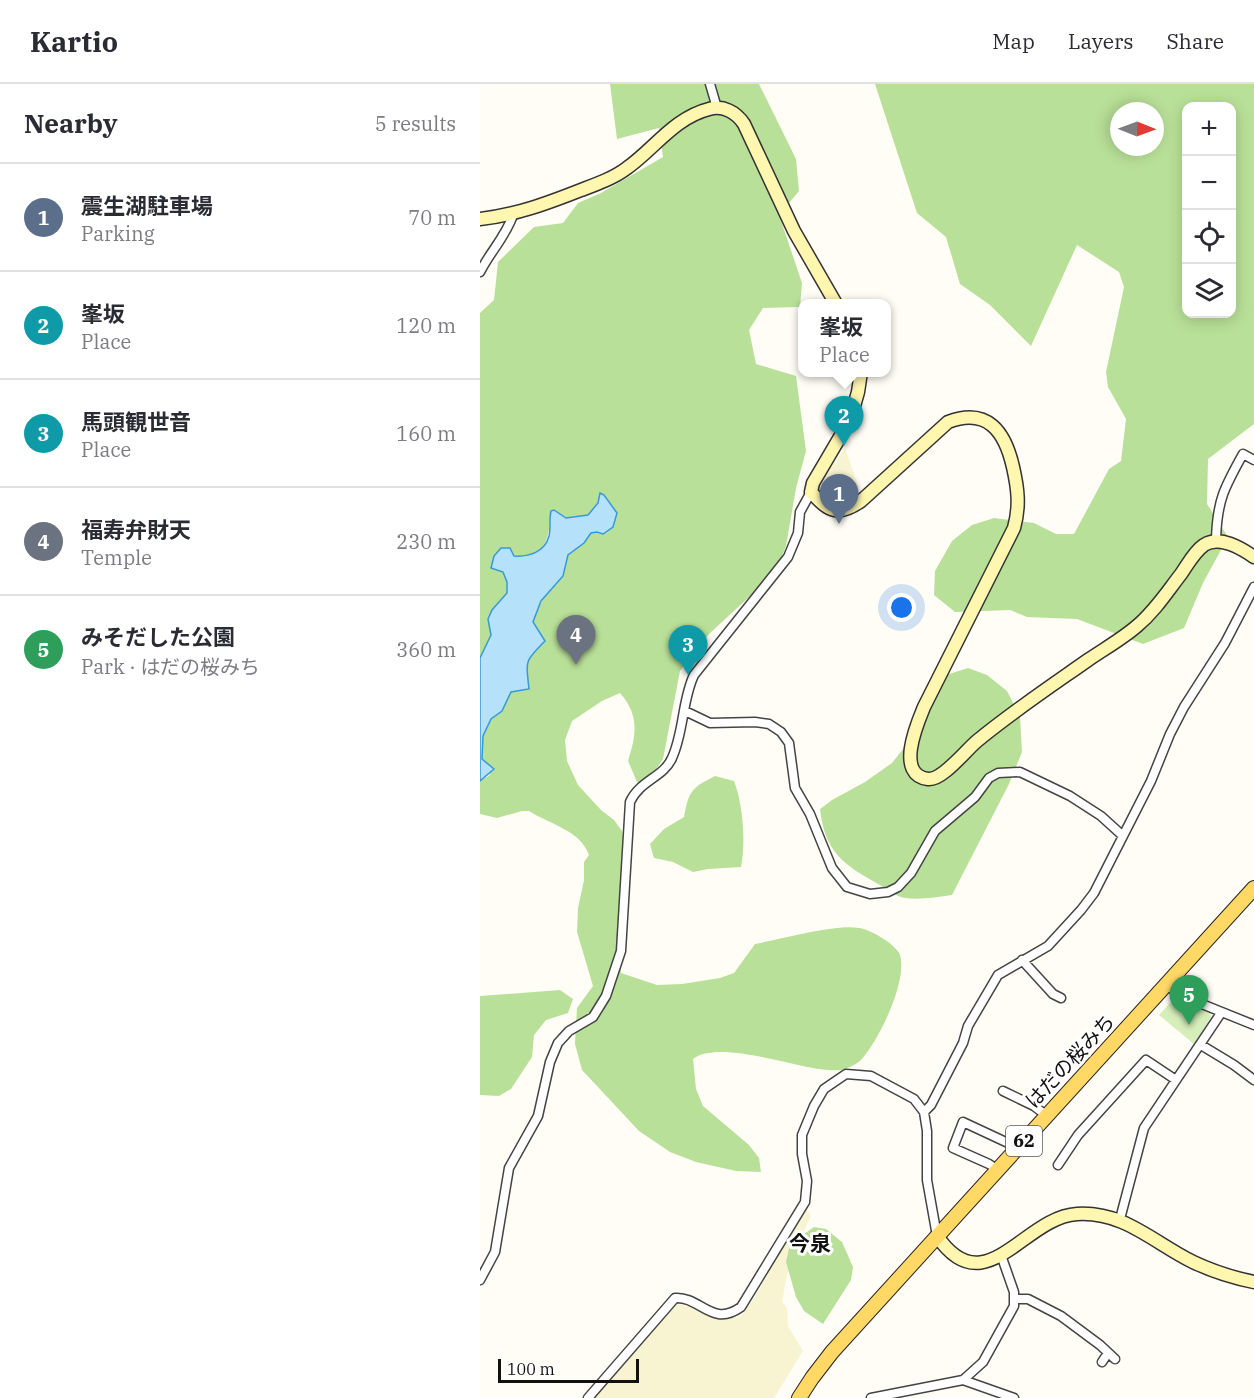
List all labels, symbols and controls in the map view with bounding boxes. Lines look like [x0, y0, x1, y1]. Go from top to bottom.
text: Kartio [30, 23, 118, 60]
text: Map [992, 27, 1035, 55]
text: Layers [1068, 27, 1134, 55]
text: Share [1167, 27, 1224, 55]
north arrow [1110, 102, 1164, 156]
map controls [1182, 102, 1236, 318]
button: + [1182, 102, 1236, 156]
text: Nearby [24, 106, 118, 140]
text: 5 results [375, 110, 456, 137]
button: − [1182, 156, 1236, 210]
text: 震生湖駐車場 [81, 191, 213, 220]
text: 1 [38, 204, 50, 231]
text: 70 m [408, 204, 456, 231]
button: locate [1182, 210, 1236, 264]
text: Parking [81, 220, 155, 247]
button: layers [1182, 264, 1236, 318]
text: 峯坂 [81, 299, 125, 328]
popup [798, 299, 891, 377]
text: 2 [38, 312, 50, 339]
text: 120 m [396, 312, 456, 339]
text: 峯坂 [819, 312, 863, 341]
text: Place [81, 328, 131, 355]
text: Place [819, 341, 870, 368]
pin: 2 [824, 396, 864, 446]
text: 馬頭観世音 [81, 407, 191, 436]
text: 3 [38, 420, 50, 447]
text: 160 m [396, 420, 456, 447]
text: Place [81, 436, 131, 463]
pin: 1 [820, 474, 858, 524]
text: 福寿弁財天 [81, 515, 191, 544]
text: 4 [38, 528, 50, 555]
text: 230 m [396, 528, 456, 555]
text: Temple [81, 544, 152, 571]
your location [887, 593, 916, 622]
pin: 4 [556, 616, 596, 665]
text: みそだした公園 [81, 622, 235, 651]
pin: 3 [668, 626, 708, 675]
text: 5 [38, 636, 50, 663]
text: 360 m [396, 636, 456, 663]
text: Park · はだの桜みち [81, 653, 260, 680]
pin: 5 [1170, 976, 1208, 1025]
street label: はだの桜みち [1019, 1008, 1120, 1114]
road number: 62 [1006, 1126, 1042, 1156]
district label: 今泉 [789, 1229, 831, 1257]
scale bar [498, 1356, 639, 1384]
text: 100 m [507, 1359, 555, 1379]

